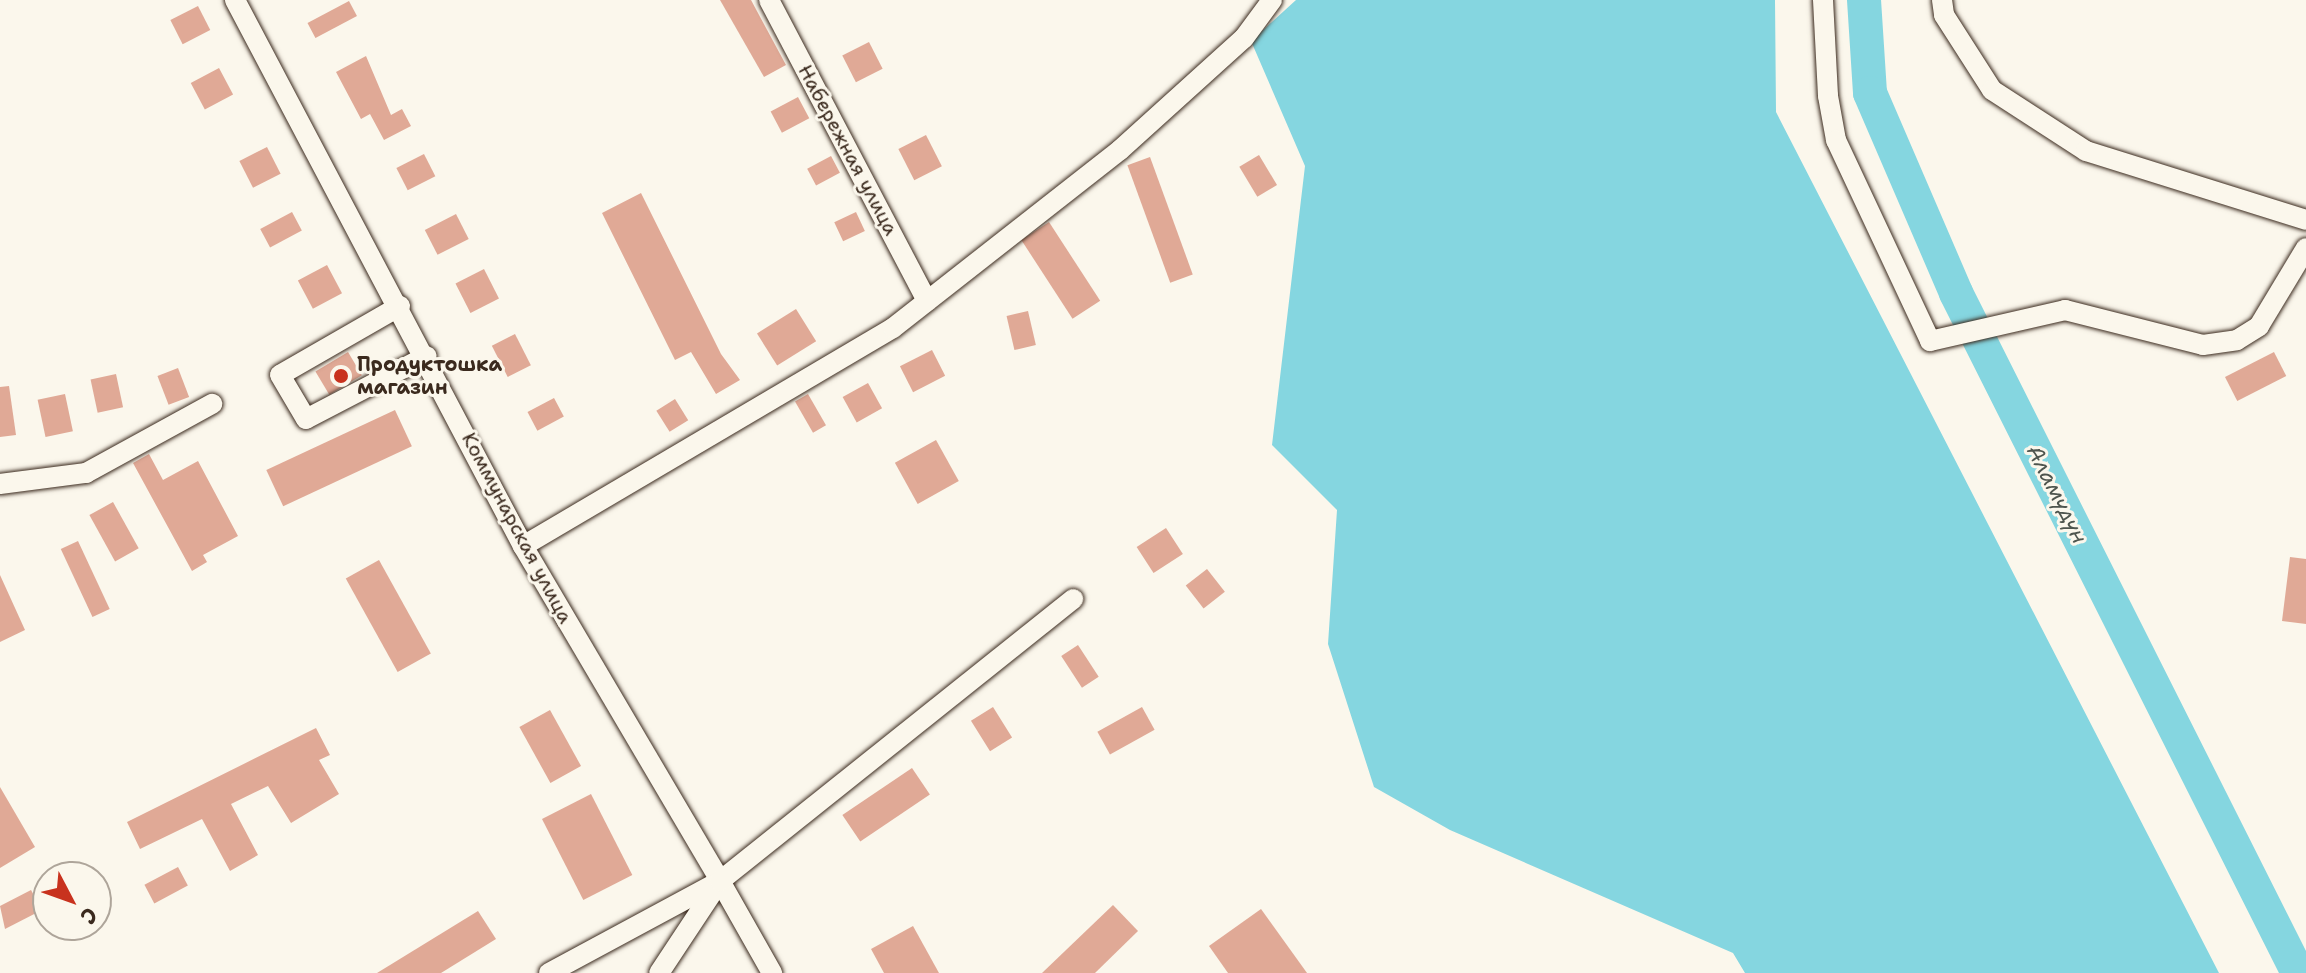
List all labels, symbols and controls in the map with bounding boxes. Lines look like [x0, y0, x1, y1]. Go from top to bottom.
street label: Набережная улица [793, 61, 903, 239]
place label: Продуктошка магазин [357, 352, 502, 399]
marker: Продуктошка магазин [332, 367, 350, 385]
street label: Коммунарская улица [456, 429, 578, 627]
water label: Аламүдүн [2021, 440, 2093, 548]
north arrow [32, 861, 112, 941]
text: С [74, 901, 104, 930]

